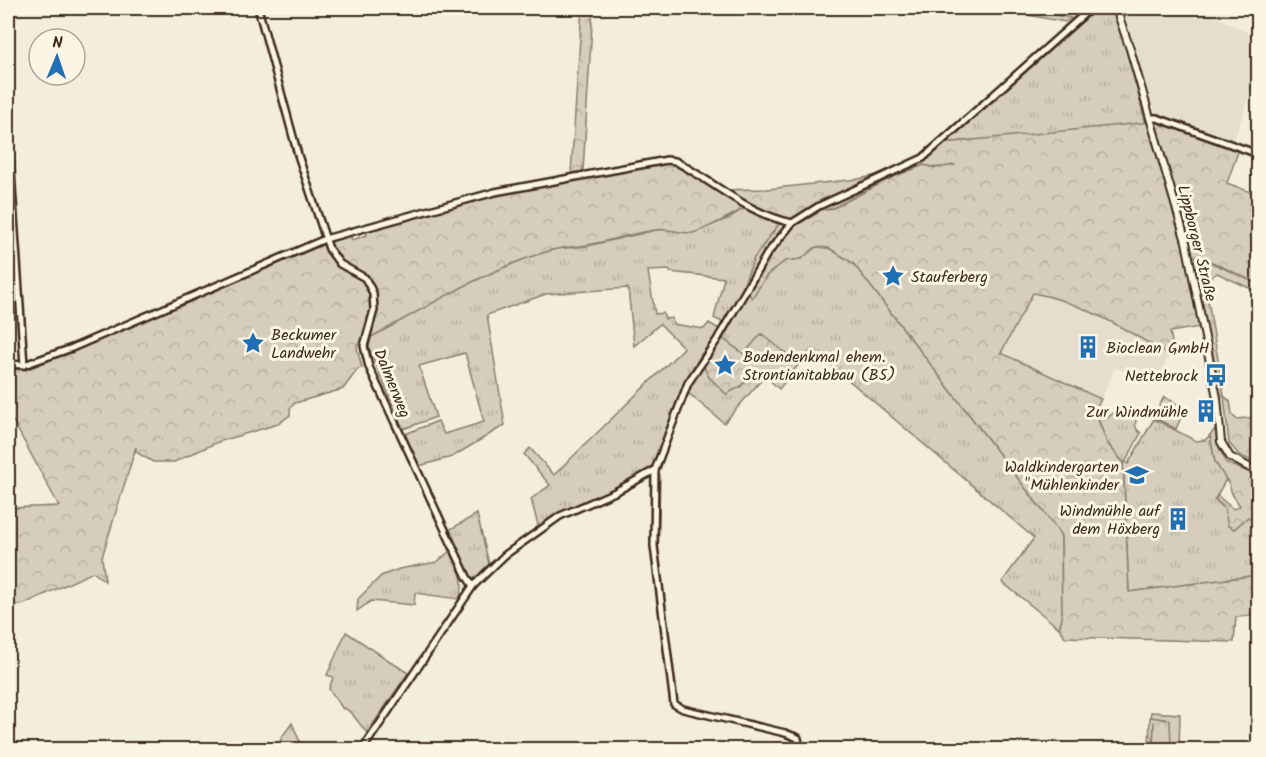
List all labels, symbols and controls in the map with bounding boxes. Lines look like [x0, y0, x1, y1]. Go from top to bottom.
north arrow [27, 27, 87, 87]
text: N [52, 31, 63, 56]
street label: Lippborger Straße [1170, 182, 1223, 304]
place icon: Stauferberg [880, 263, 906, 289]
place label: Stauferberg [911, 265, 988, 290]
place label: Beckumer Landwehr [271, 323, 338, 366]
place icon: Beckumer Landwehr [240, 330, 266, 356]
building icon: Bioclean GmbH [1075, 334, 1101, 360]
place label: Bioclean GmbH [1106, 336, 1210, 361]
street label: Dalmerweg [366, 345, 417, 422]
place label: Bodendenkmal ehem. Strontianitabbau (B5) [743, 345, 895, 388]
place icon: Bodendenkmal ehem. Strontianitabbau (B5) [712, 352, 738, 378]
bus stop icon: Nettebrock [1203, 362, 1229, 388]
place label: Nettebrock [1125, 364, 1198, 389]
building icon: Zur Windmühle [1193, 398, 1219, 424]
place label: Zur Windmühle [1086, 400, 1188, 425]
place label: Waldkindergarten "Mühlenkinder [1004, 455, 1121, 498]
school or university icon: Waldkindergarten "Mühlenkinder [1124, 462, 1150, 488]
place label: Windmühle auf dem Höxberg [1059, 499, 1162, 542]
building icon: Windmühle auf dem Höxberg [1165, 506, 1191, 532]

